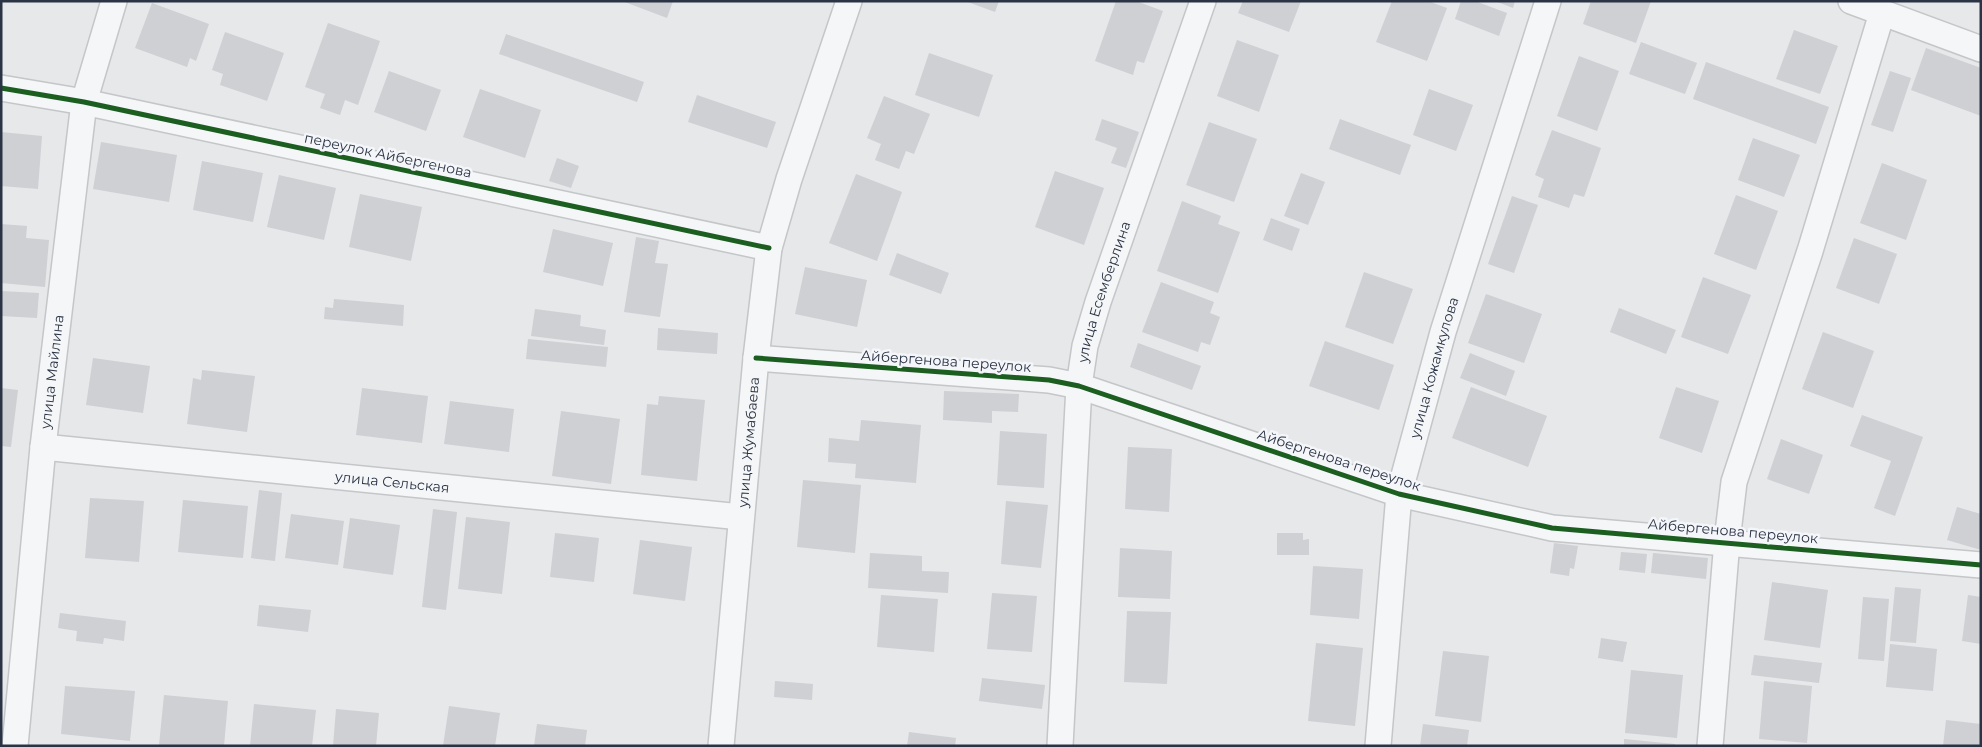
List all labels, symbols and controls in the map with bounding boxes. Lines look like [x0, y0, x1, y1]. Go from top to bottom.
street label: переулок Айбергенова [303, 128, 473, 182]
street label: улица Есемберлина [1073, 219, 1134, 365]
street label: улица Кожамкулова [1405, 295, 1463, 441]
street label: улица Майлина [36, 314, 68, 431]
street label: Айбергенова переулок [860, 346, 1032, 376]
street label: улица Жумабаева [733, 376, 763, 509]
street label: Айбергенова переулок [1255, 425, 1423, 495]
street label: улица Сельская [333, 467, 450, 497]
street label: Айбергенова переулок [1647, 515, 1819, 547]

